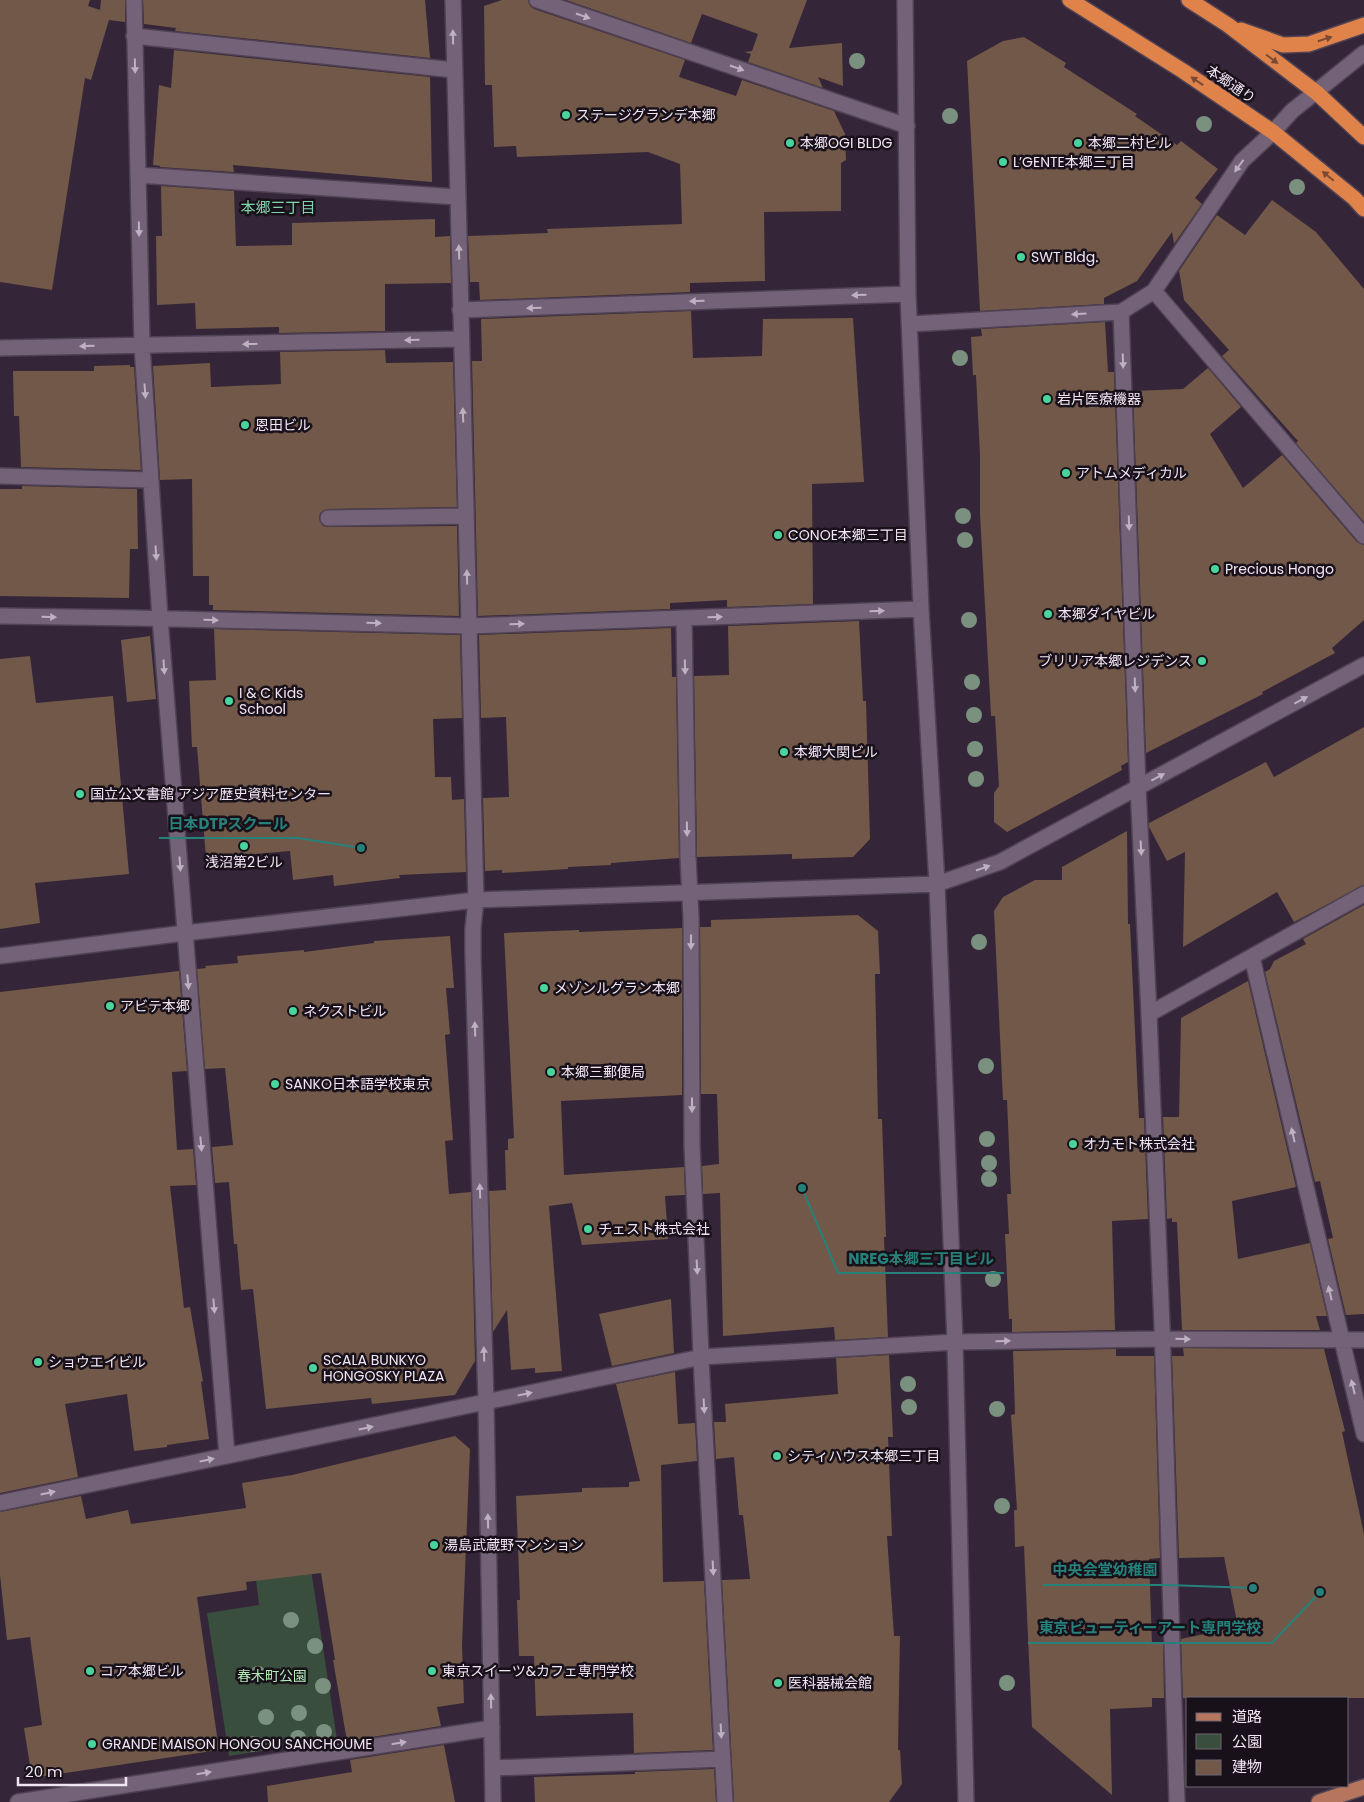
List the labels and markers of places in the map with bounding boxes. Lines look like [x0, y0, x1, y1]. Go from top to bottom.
place label: ステージグランデ本郷 [576, 105, 716, 125]
marker: ステージグランデ本郷 [560, 109, 572, 121]
place label: 本郷OGI BLDG [800, 133, 893, 153]
place label: 本郷二村ビル [1088, 133, 1172, 153]
marker: 本郷OGI BLDG [784, 137, 796, 149]
marker: 本郷二村ビル [1072, 137, 1084, 149]
place label: L’GENTE本郷三丁目 [1013, 152, 1135, 172]
marker: L’GENTE本郷三丁目 [997, 156, 1009, 168]
place label: SWT Bldg. [1031, 247, 1098, 267]
marker: SWT Bldg. [1015, 251, 1027, 263]
place label: 岩片医療機器 [1057, 389, 1141, 409]
marker: 岩片医療機器 [1041, 393, 1053, 405]
place label: 恩田ビル [255, 415, 311, 435]
marker: 恩田ビル [239, 419, 251, 431]
place label: アトムメディカル [1076, 463, 1187, 483]
marker: アトムメディカル [1060, 467, 1072, 479]
place label: CONOE本郷三丁目 [788, 525, 908, 545]
marker: CONOE本郷三丁目 [772, 529, 784, 541]
place label: Precious Hongo [1225, 559, 1334, 579]
marker: Precious Hongo [1209, 563, 1221, 575]
place label: 本郷ダイヤビル [1058, 604, 1156, 624]
marker: 本郷ダイヤビル [1042, 608, 1054, 620]
place label: ブリリア本郷レジデンス [1038, 651, 1192, 671]
marker: ブリリア本郷レジデンス [1196, 655, 1208, 667]
place label: I & C Kids School [239, 683, 303, 719]
marker: I & C Kids School [223, 695, 235, 707]
place label: 本郷大関ビル [794, 742, 878, 762]
marker: 本郷大関ビル [778, 746, 790, 758]
place label: 国立公文書館 アジア歴史資料センター [90, 784, 331, 804]
marker: 国立公文書館 アジア歴史資料センター [74, 788, 86, 800]
callout: 日本DTPスクール [159, 808, 298, 838]
marker: 浅沼第2ビル [238, 840, 250, 852]
place label: 浅沼第2ビル [205, 852, 283, 872]
place label: メゾンルグラン本郷 [554, 978, 680, 998]
marker: メゾンルグラン本郷 [538, 982, 550, 994]
place label: アビテ本郷 [120, 996, 190, 1016]
marker: アビテ本郷 [104, 1000, 116, 1012]
place label: ネクストビル [303, 1001, 387, 1021]
marker: ネクストビル [287, 1005, 299, 1017]
place label: 本郷三郵便局 [561, 1062, 645, 1082]
marker: 本郷三郵便局 [545, 1066, 557, 1078]
place label: SANKO日本語学校東京 [285, 1074, 430, 1094]
marker: SANKO日本語学校東京 [269, 1078, 281, 1090]
place label: オカモト株式会社 [1083, 1134, 1195, 1154]
marker: オカモト株式会社 [1067, 1138, 1079, 1150]
place label: チェスト株式会社 [598, 1219, 710, 1239]
marker: チェスト株式会社 [582, 1223, 594, 1235]
callout: NREG本郷三丁目ビル [838, 1243, 1004, 1273]
place label: SCALA BUNKYO HONGOSKY PLAZA [323, 1350, 445, 1386]
place label: ショウエイビル [48, 1352, 146, 1372]
marker: ショウエイビル [32, 1356, 44, 1368]
marker: SCALA BUNKYO HONGOSKY PLAZA [307, 1362, 319, 1374]
place label: シティハウス本郷三丁目 [787, 1446, 940, 1466]
marker: シティハウス本郷三丁目 [771, 1450, 783, 1462]
place label: 湯島武蔵野マンション [444, 1535, 584, 1555]
marker: 湯島武蔵野マンション [428, 1539, 440, 1551]
callout: 中央会堂幼稚園 [1043, 1555, 1168, 1585]
callout: 東京ビューティーアート専門学校 [1028, 1613, 1272, 1643]
place label: コア本郷ビル [100, 1661, 184, 1681]
place label: 東京スイーツ&カフェ専門学校 [442, 1661, 634, 1681]
marker: コア本郷ビル [84, 1665, 96, 1677]
marker: 東京スイーツ&カフェ専門学校 [426, 1665, 438, 1677]
place label: 医科器械会館 [788, 1673, 872, 1693]
marker: 医科器械会館 [772, 1677, 784, 1689]
place label: GRANDE MAISON HONGOU SANCHOUME [102, 1734, 373, 1754]
marker: GRANDE MAISON HONGOU SANCHOUME [86, 1738, 98, 1750]

